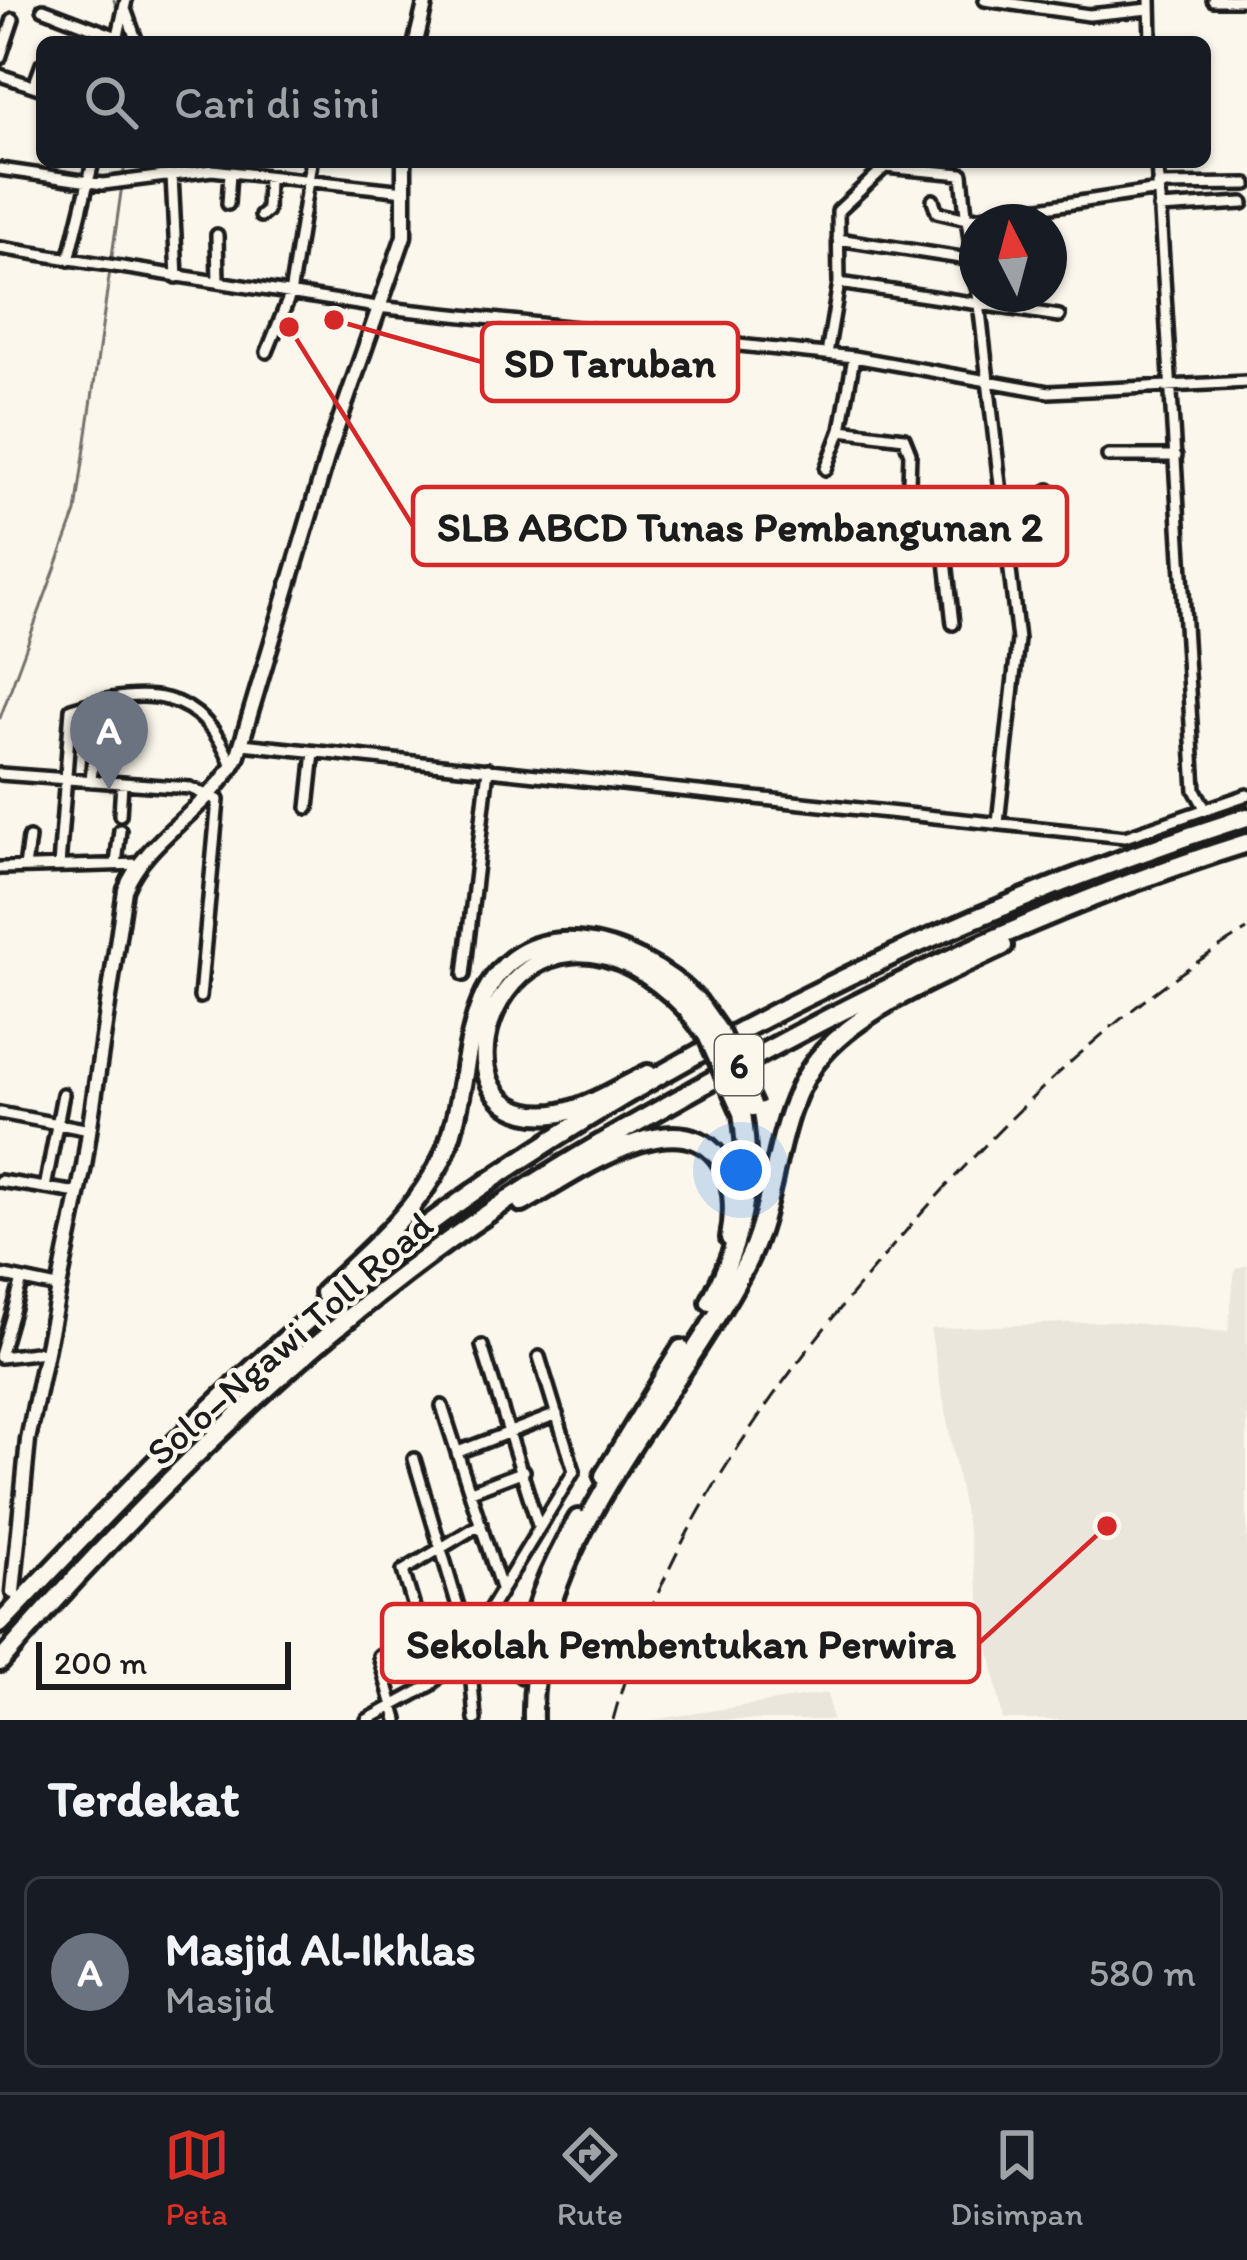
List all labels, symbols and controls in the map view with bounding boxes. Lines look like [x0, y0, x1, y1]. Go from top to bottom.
search box [36, 36, 1211, 168]
icon: search [78, 69, 144, 135]
text: Cari di sini [174, 75, 380, 129]
north arrow [959, 204, 1067, 312]
callout: SD Taruban [482, 323, 738, 401]
text: SD Taruban [504, 337, 716, 388]
callout: SLB ABCD Tunas Pembangunan 2 [413, 487, 1067, 565]
text: SLB ABCD Tunas Pembangunan 2 [437, 501, 1043, 552]
pin: A [70, 691, 148, 790]
road number: 6 [715, 1035, 763, 1095]
your location [711, 1140, 771, 1200]
street label: Solo–Ngawi Toll Road [137, 1201, 442, 1475]
callout: Sekolah Pembentukan Perwira [382, 1604, 979, 1682]
text: Sekolah Pembentukan Perwira [406, 1618, 956, 1669]
scale bar [36, 1636, 291, 1689]
text: 200 m [54, 1643, 147, 1682]
text: Terdekat [48, 1768, 240, 1829]
text: Masjid Al-Ikhlas [165, 1922, 475, 1976]
text: A [78, 1949, 102, 1996]
text: 580 m [1089, 1949, 1196, 1996]
text: Masjid [165, 1976, 274, 2023]
tab: Peta [164, 2122, 230, 2233]
tab: Rute [557, 2122, 623, 2233]
tab: Disimpan [950, 2122, 1083, 2233]

